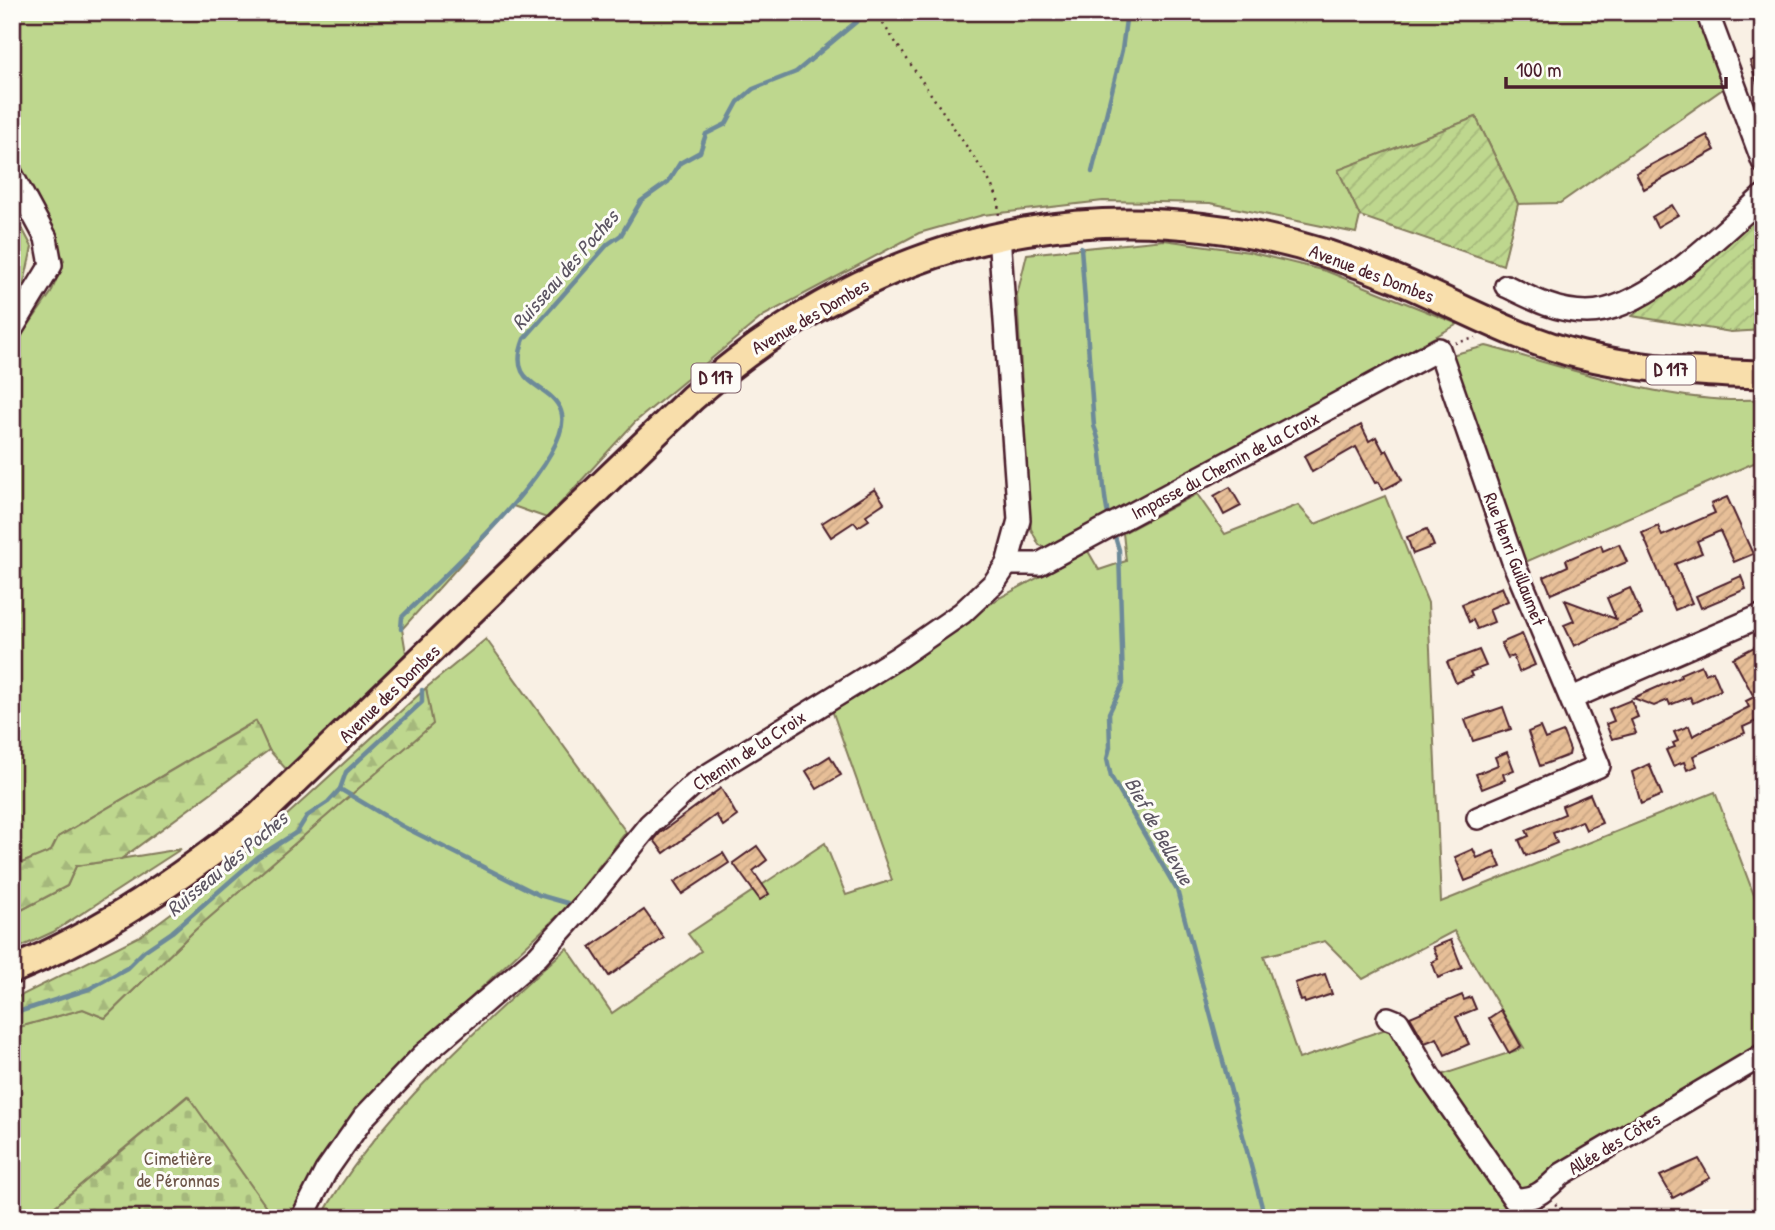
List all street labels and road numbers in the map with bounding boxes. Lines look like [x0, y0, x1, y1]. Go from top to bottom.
street label: Avenue des Dombes [1306, 237, 1438, 309]
street label: Avenue des Dombes [747, 272, 873, 360]
road number: D 117 [1646, 356, 1696, 384]
road number: D 117 [692, 364, 740, 392]
street label: Impasse du Chemin de la Croix [1126, 404, 1324, 526]
street label: Rue Henri Guillaumet [1478, 489, 1552, 630]
street label: Avenue des Dombes [333, 638, 445, 748]
street label: Chemin de la Croix [687, 704, 811, 796]
street label: Allée des Côtes [1563, 1105, 1665, 1181]

